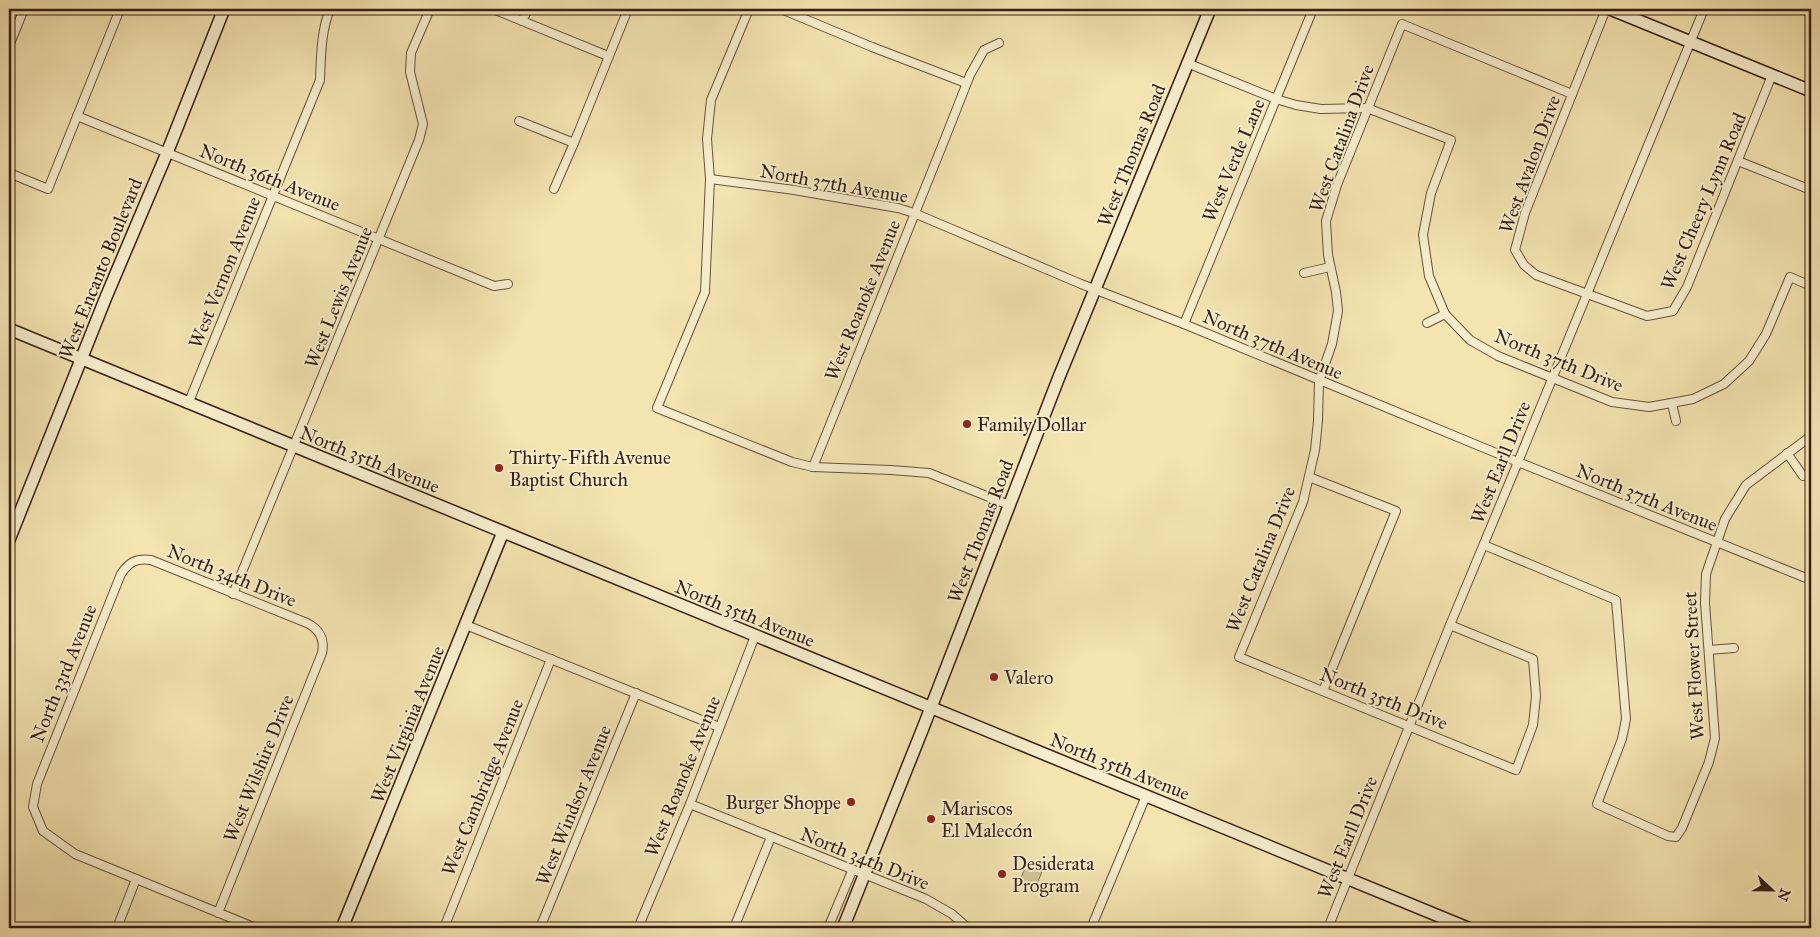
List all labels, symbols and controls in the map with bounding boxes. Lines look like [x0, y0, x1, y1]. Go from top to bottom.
street label: West Catalina Drive [1304, 61, 1379, 215]
street label: West Thomas Road [1092, 80, 1171, 230]
street label: West Avalon Drive [1494, 92, 1565, 236]
street label: West Verde Lane [1197, 95, 1270, 225]
street label: West Cheery Lynn Road [1656, 109, 1751, 293]
street label: North 36th Avenue [196, 139, 344, 216]
street label: North 37th Avenue [758, 159, 910, 208]
street label: West Encanto Boulevard [54, 174, 147, 362]
street label: West Vernon Avenue [184, 193, 265, 351]
street label: West Roanoke Avenue [820, 216, 905, 384]
street label: West Lewis Avenue [300, 223, 377, 371]
street label: North 37th Avenue [1199, 305, 1346, 384]
street label: North 37th Drive [1491, 324, 1627, 397]
street label: West Earll Drive [1465, 398, 1535, 527]
place label: Family Dollar [977, 413, 1087, 436]
marker: Family Dollar [961, 418, 973, 430]
street label: North 35th Avenue [297, 421, 443, 498]
place label: Thirty-Fifth Avenue Baptist Church [509, 446, 671, 491]
street label: West Thomas Road [943, 456, 1019, 606]
street label: North 37th Avenue [1573, 459, 1721, 536]
marker: Thirty-Fifth Avenue Baptist Church [493, 462, 505, 474]
street label: West Catalina Drive [1221, 483, 1300, 636]
street label: North 34th Drive [164, 539, 300, 612]
street label: North 35th Avenue [672, 575, 818, 652]
street label: West Flower Street [1678, 591, 1709, 741]
street label: North 33rd Avenue [25, 601, 102, 746]
street label: West Virginia Avenue [365, 642, 450, 806]
street label: North 35th Drive [1317, 662, 1451, 735]
place label: Valero [1003, 666, 1054, 689]
marker: Valero [988, 671, 1000, 683]
street label: West Wilshire Drive [218, 691, 299, 845]
street label: West Roanoke Avenue [640, 692, 725, 860]
street label: West Cambridge Avenue [436, 695, 529, 879]
street label: West Windsor Avenue [531, 722, 616, 889]
street label: North 35th Avenue [1047, 728, 1193, 805]
street label: West Earll Drive [1312, 773, 1382, 902]
place label: Burger Shoppe [725, 791, 841, 815]
marker: Burger Shoppe [845, 796, 857, 808]
place label: Mariscos El Malecón [941, 797, 1032, 842]
marker: Mariscos El Malecón [925, 813, 937, 825]
street label: North 34th Drive [797, 822, 933, 895]
place label: Desiderata Program [1012, 852, 1095, 898]
north arrow [1748, 864, 1798, 914]
marker: Desiderata Program [996, 868, 1008, 880]
text: N [1773, 886, 1794, 903]

